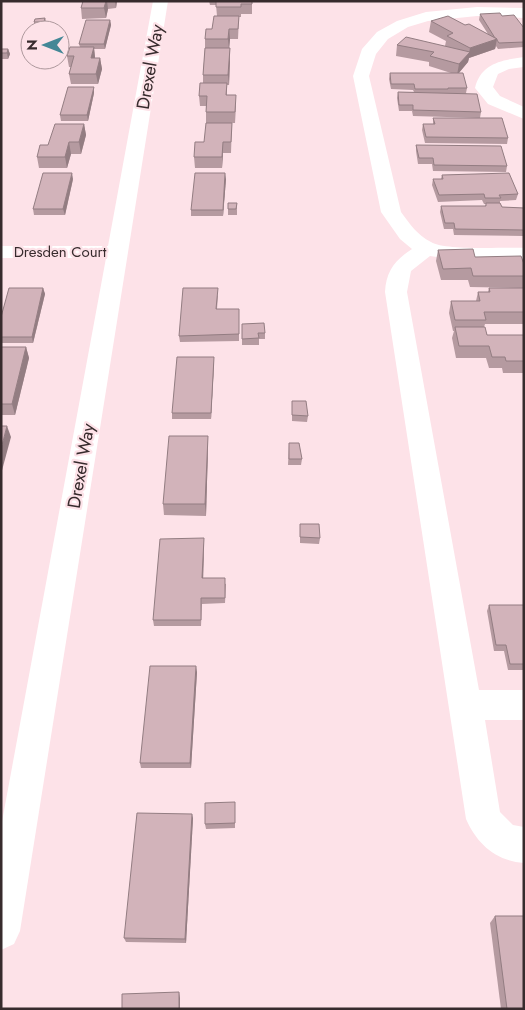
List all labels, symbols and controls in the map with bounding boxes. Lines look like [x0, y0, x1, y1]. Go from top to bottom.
north arrow [20, 20, 70, 70]
street label: Drexel Way [130, 22, 170, 111]
text: N [22, 39, 42, 51]
street label: Dresden Court [14, 241, 107, 263]
street label: Drexel Way [61, 421, 101, 510]

